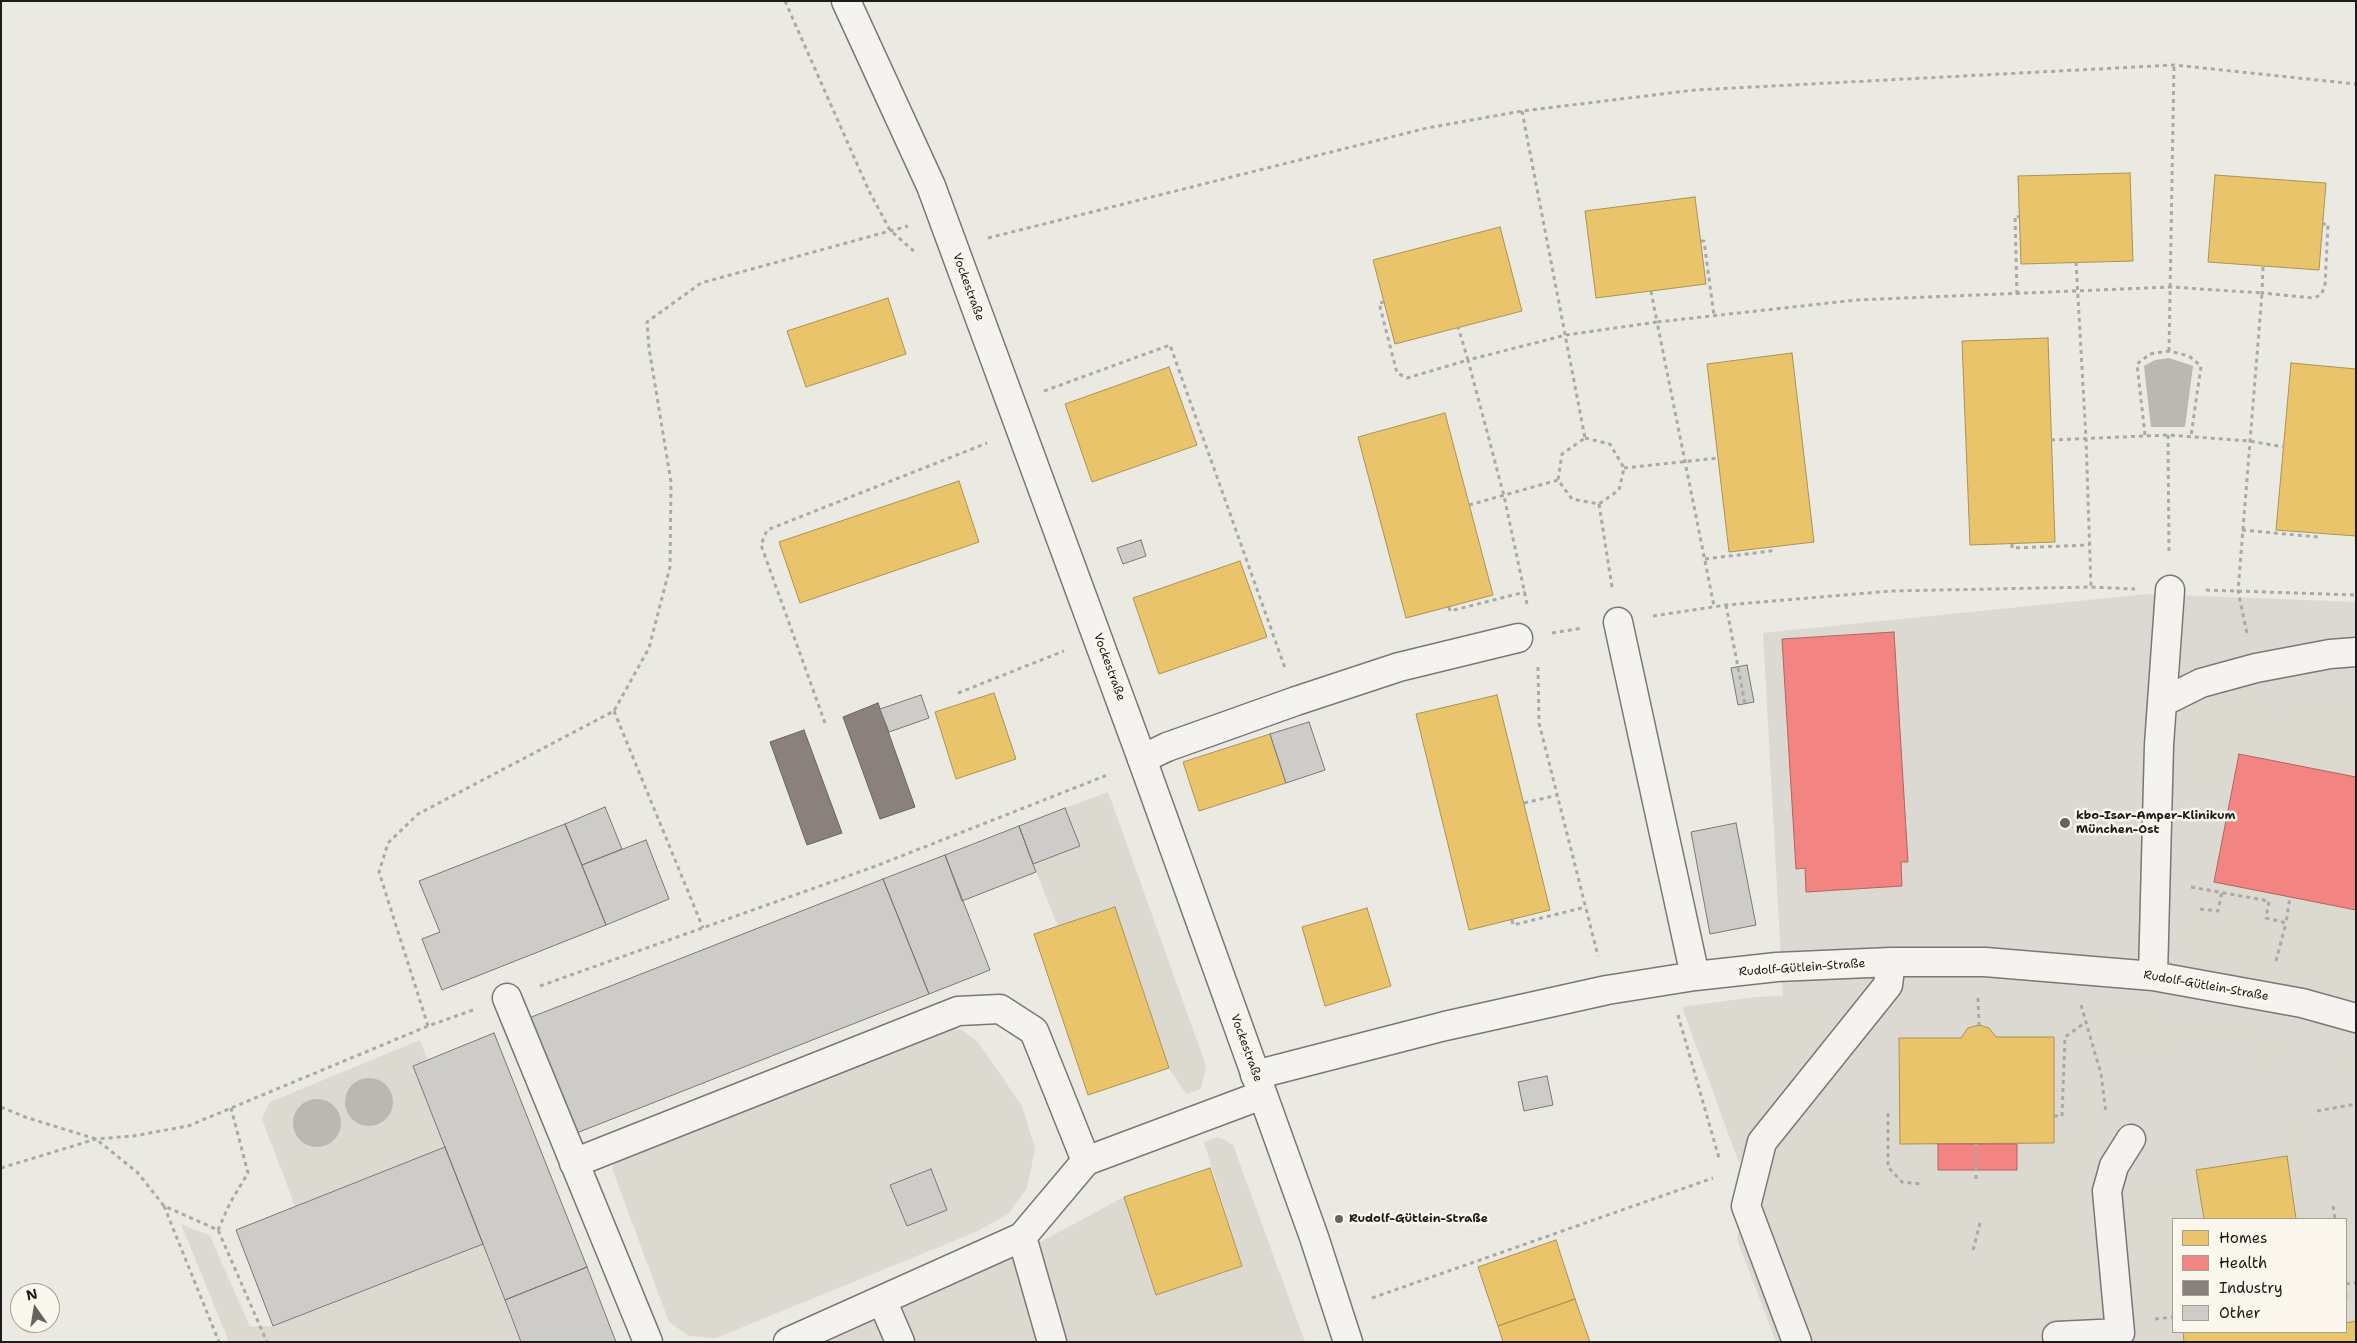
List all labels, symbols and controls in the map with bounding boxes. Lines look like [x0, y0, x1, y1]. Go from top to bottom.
street label: Vockestraße [949, 251, 987, 323]
street label: Vockestraße [1090, 631, 1128, 703]
place label: kbo-Isar-Amper-Klinikum München-Ost [2076, 809, 2236, 837]
marker: kbo-Isar-Amper-Klinikum München-Ost [2058, 816, 2072, 830]
street label: Rudolf-Gütlein-Straße [1738, 956, 1866, 980]
street label: Rudolf-Gütlein-Straße [2142, 968, 2270, 1004]
street label: Vockestraße [1227, 1012, 1265, 1084]
place label: Rudolf-Gütlein-Straße [1349, 1212, 1488, 1226]
marker: Rudolf-Gütlein-Straße [1333, 1213, 1345, 1225]
legend [2172, 1218, 2347, 1333]
text: Homes [2219, 1228, 2267, 1248]
text: Health [2219, 1253, 2267, 1273]
text: Industry [2219, 1278, 2283, 1298]
north arrow [10, 1283, 60, 1333]
text: N [24, 1284, 39, 1304]
text: Other [2219, 1303, 2261, 1323]

